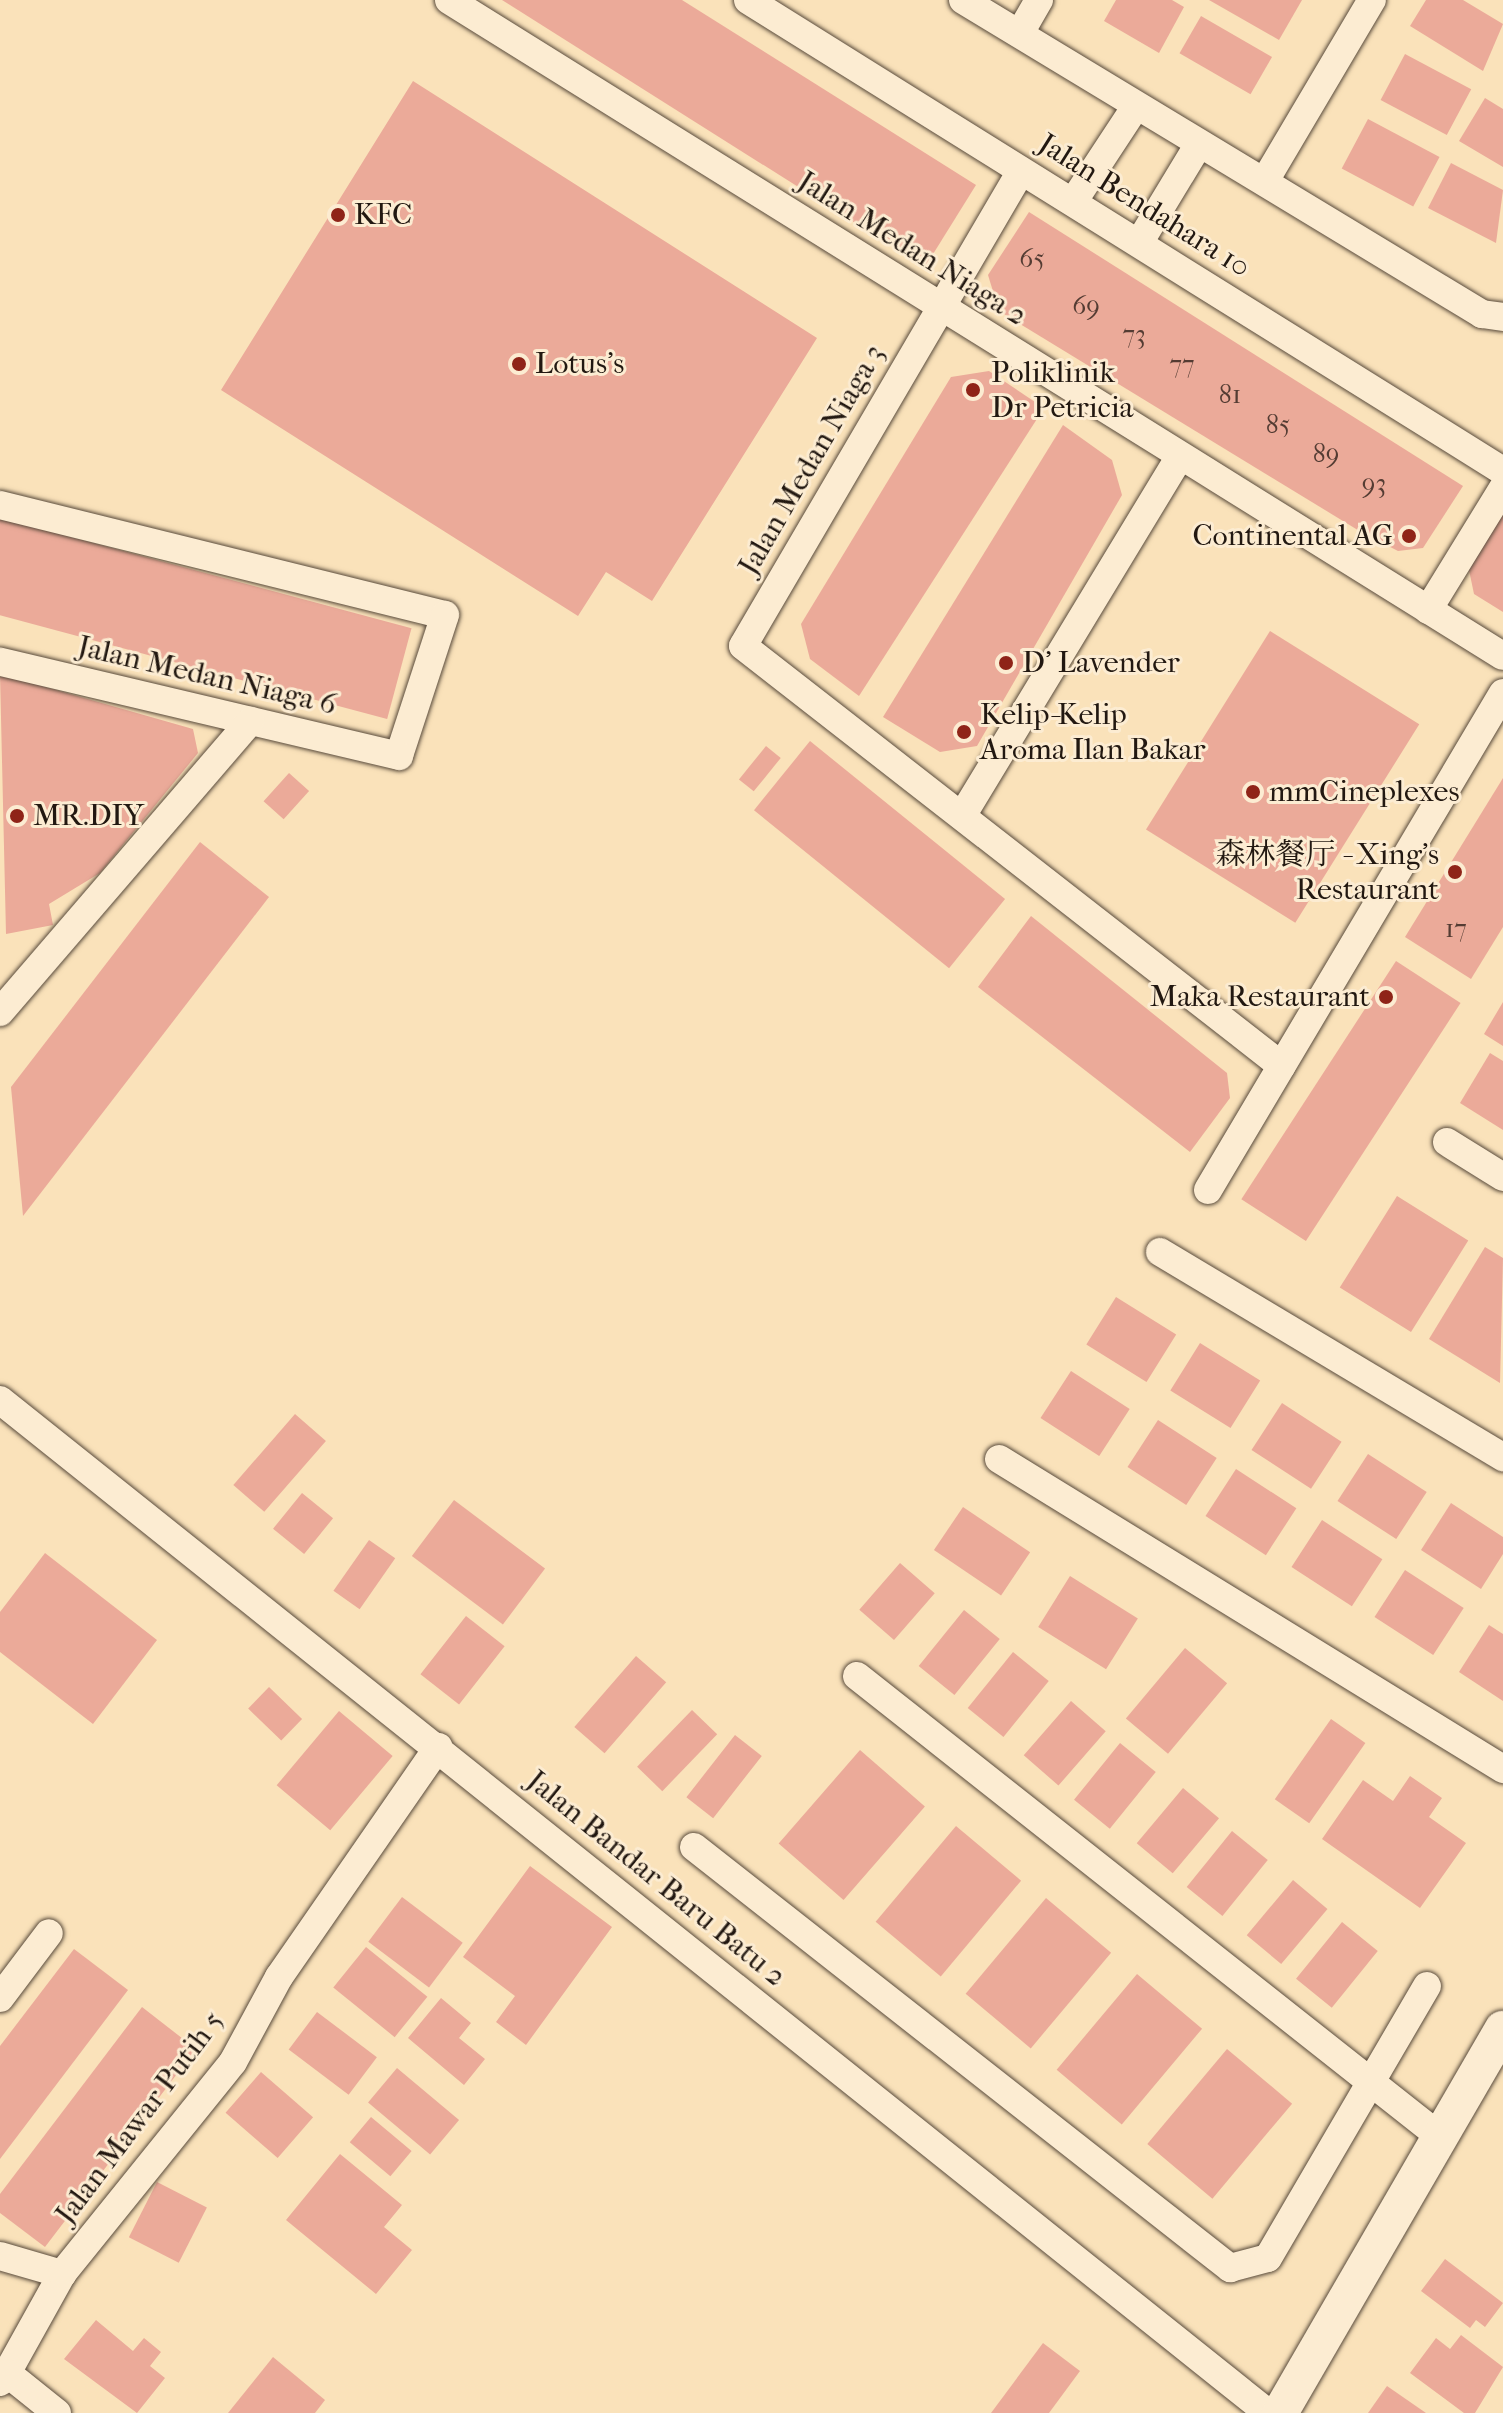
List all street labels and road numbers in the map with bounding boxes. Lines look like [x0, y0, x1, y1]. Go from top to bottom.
street label: Jalan Bendahara 10 [1031, 126, 1257, 286]
street label: Jalan Medan Niaga 2 [791, 164, 1033, 334]
street label: Jalan Medan Niaga 3 [731, 338, 893, 582]
street label: Jalan Medan Niaga 6 [74, 629, 340, 723]
street label: Jalan Bandar Baru Batu 2 [519, 1763, 793, 1995]
street label: Jalan Mawar Putih 5 [48, 2005, 232, 2231]

